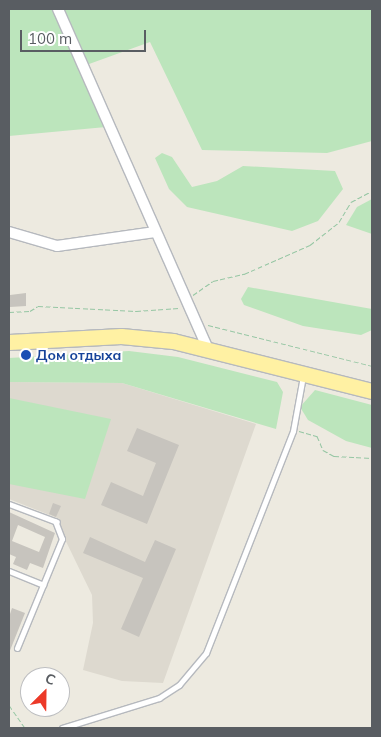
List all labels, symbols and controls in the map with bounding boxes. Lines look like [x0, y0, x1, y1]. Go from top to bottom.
scale bar [22, 20, 149, 52]
text: 100 m [28, 29, 72, 48]
place label: Дом отдыха [36, 347, 121, 363]
marker: Дом отдыха [20, 349, 32, 361]
north arrow [20, 667, 70, 717]
text: С [43, 669, 58, 689]

